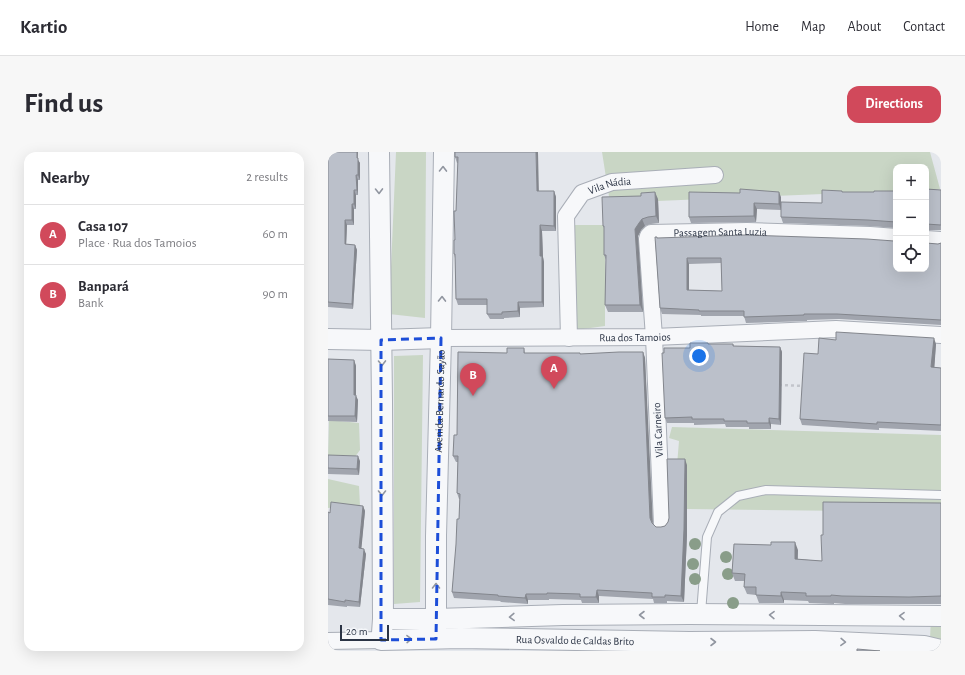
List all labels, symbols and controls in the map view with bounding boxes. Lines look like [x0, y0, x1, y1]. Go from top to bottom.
text: Kartio [20, 18, 67, 37]
text: Home [745, 20, 779, 34]
text: Map [801, 20, 825, 34]
text: About [847, 20, 881, 34]
text: Contact [903, 20, 945, 34]
button: Directions [847, 86, 941, 123]
text: Find us [24, 90, 103, 118]
map controls [893, 164, 929, 272]
button: + [893, 164, 929, 200]
one-way arrow [439, 166, 447, 172]
text: Nearby [40, 169, 90, 186]
text: 2 results [246, 171, 288, 184]
street label: Vila Nádia [586, 175, 632, 196]
one-way arrow [375, 188, 384, 194]
button: − [893, 200, 929, 236]
text: Casa 107 [78, 219, 128, 234]
street label: Passagem Santa Luzia [673, 225, 767, 238]
text: A [49, 228, 57, 241]
text: 60 m [262, 228, 288, 241]
button: locate [893, 236, 929, 272]
text: Place · Rua dos Tamoios [78, 237, 197, 250]
text: Banpará [78, 279, 129, 294]
text: B [49, 288, 57, 301]
text: 90 m [262, 288, 288, 301]
one-way arrow [438, 296, 446, 302]
text: Bank [78, 297, 104, 310]
street label: Rua dos Tamoios [599, 331, 671, 343]
your location [689, 346, 709, 366]
street label: Avenida Bernardo Sayão [433, 349, 446, 453]
pin: A [541, 356, 567, 389]
one-way arrow [378, 360, 386, 366]
pin: B [460, 363, 486, 396]
street label: Vila Carneiro [651, 402, 665, 458]
one-way arrow [378, 490, 386, 496]
one-way arrow [432, 583, 440, 589]
one-way arrow [639, 611, 645, 619]
one-way arrow [769, 611, 775, 619]
one-way arrow [509, 612, 515, 621]
one-way arrow [899, 612, 905, 620]
scale bar [340, 623, 389, 642]
text: 20 m [346, 626, 367, 637]
street label: Rua Osvaldo de Caldas Brito [516, 633, 634, 647]
one-way arrow [406, 635, 412, 643]
one-way arrow [710, 638, 716, 646]
one-way arrow [840, 638, 846, 647]

